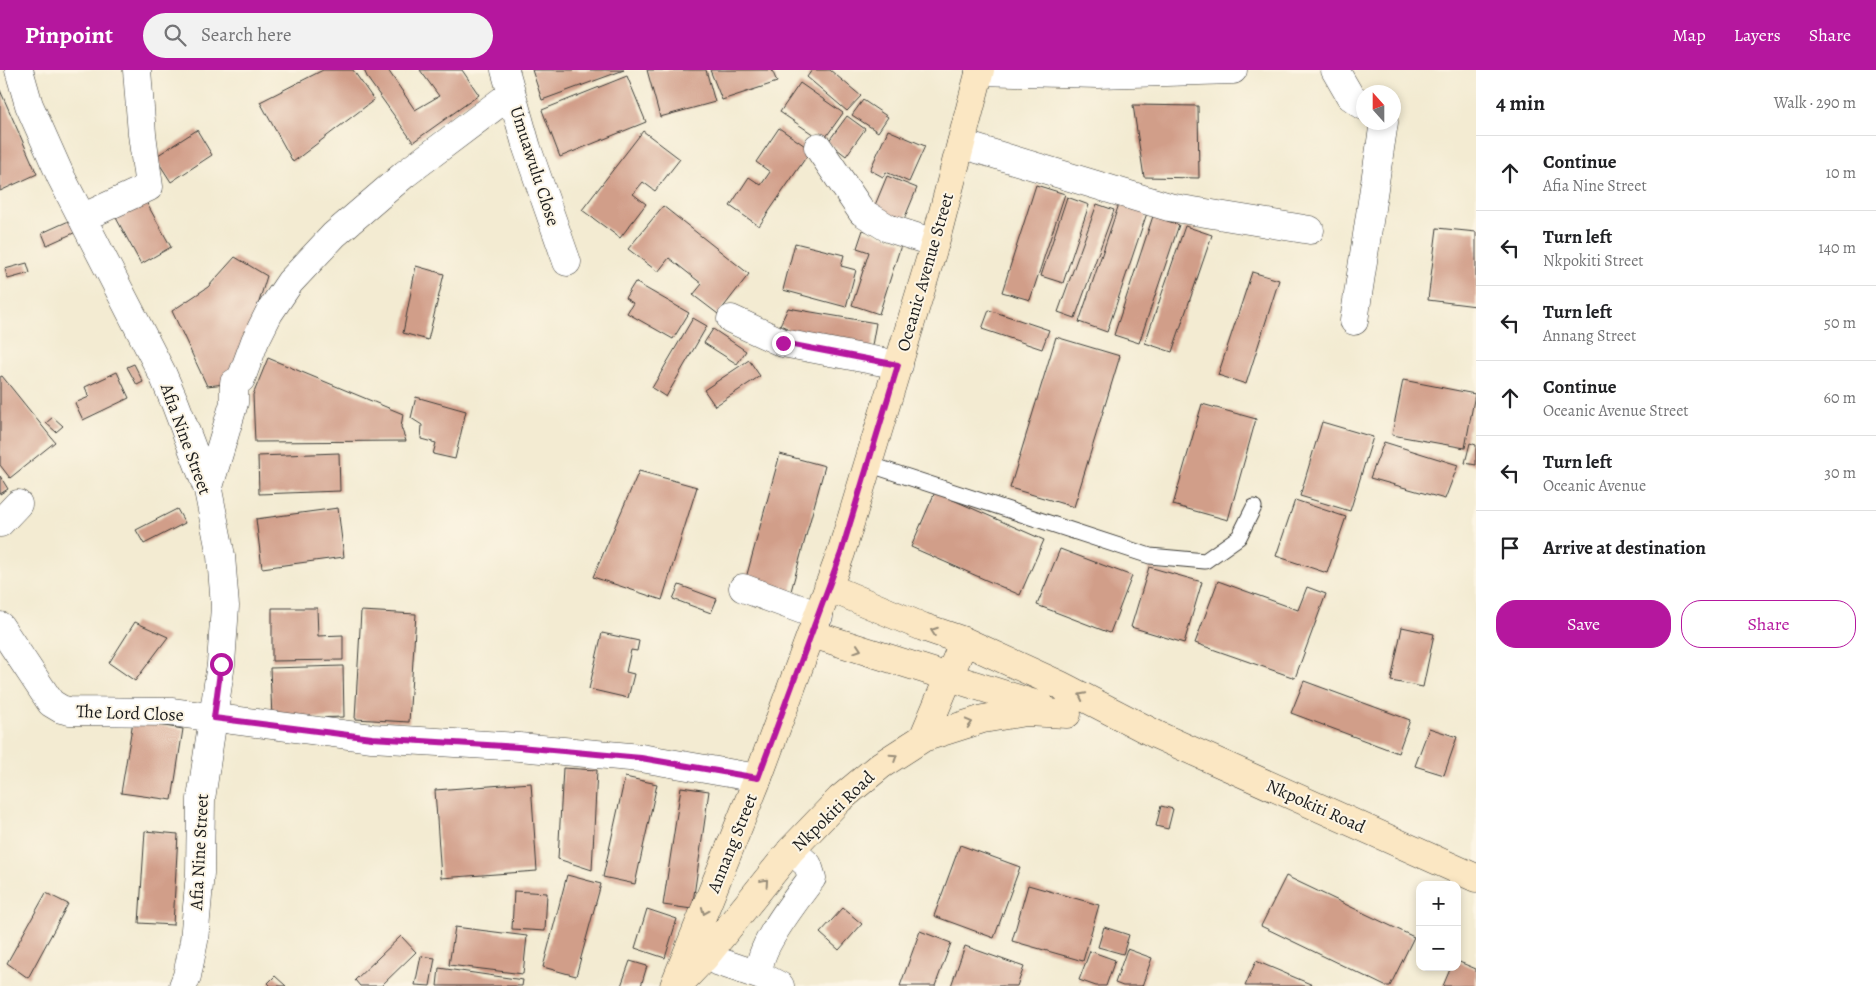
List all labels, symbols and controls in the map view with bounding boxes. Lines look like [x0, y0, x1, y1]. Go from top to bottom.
search box [143, 13, 493, 58]
text: Pinpoint [25, 19, 113, 51]
icon: search [161, 21, 189, 49]
text: Search here [201, 22, 291, 48]
text: Map [1673, 23, 1706, 47]
text: Layers [1734, 23, 1781, 47]
text: Share [1809, 23, 1851, 47]
north arrow [1356, 85, 1401, 130]
text: 4 min [1496, 89, 1545, 117]
text: Walk · 290 m [1774, 92, 1856, 114]
street label: Umuawulu Close [504, 103, 566, 229]
text: Continue [1543, 149, 1617, 175]
icon: ahead [1496, 159, 1524, 187]
text: 10 m [1826, 162, 1856, 184]
text: Afia Nine Street [1543, 175, 1647, 197]
street label: Oceanic Avenue Street [891, 190, 959, 354]
text: Turn left [1543, 224, 1612, 250]
icon: left [1496, 234, 1524, 262]
text: 140 m [1818, 237, 1856, 259]
text: Nkpokiti Street [1543, 250, 1644, 272]
text: Turn left [1543, 299, 1612, 325]
icon: left [1496, 309, 1524, 337]
text: 50 m [1824, 312, 1856, 334]
text: Annang Street [1543, 325, 1636, 347]
route end [772, 332, 795, 355]
text: Continue [1543, 374, 1617, 400]
street label: Afia Nine Street [154, 379, 217, 498]
icon: ahead [1496, 384, 1524, 412]
text: 60 m [1824, 387, 1856, 409]
text: Oceanic Avenue Street [1543, 400, 1689, 422]
text: Turn left [1543, 449, 1612, 475]
icon: left [1496, 459, 1524, 487]
text: 30 m [1824, 462, 1856, 484]
text: Oceanic Avenue [1543, 475, 1646, 497]
icon: arrive [1496, 534, 1524, 562]
text: Arrive at destination [1543, 535, 1706, 561]
button: Save [1496, 600, 1671, 648]
button: Share [1681, 600, 1856, 648]
one-way arrow [930, 627, 939, 637]
one-way arrow [854, 644, 862, 654]
route start [210, 653, 233, 676]
one-way arrow [1079, 692, 1088, 702]
street label: The Lord Close [76, 699, 184, 727]
one-way arrow [965, 718, 973, 729]
one-way arrow [888, 754, 897, 763]
street label: Nkpokiti Road [786, 765, 880, 857]
street label: Nkpokiti Road [1263, 773, 1370, 839]
street label: Annang Street [701, 790, 763, 897]
street label: Afia Nine Street [184, 793, 214, 912]
one-way arrow [759, 878, 768, 887]
map controls [1416, 881, 1461, 971]
button: + [1416, 881, 1461, 926]
one-way arrow [700, 906, 711, 915]
button: − [1416, 926, 1461, 971]

